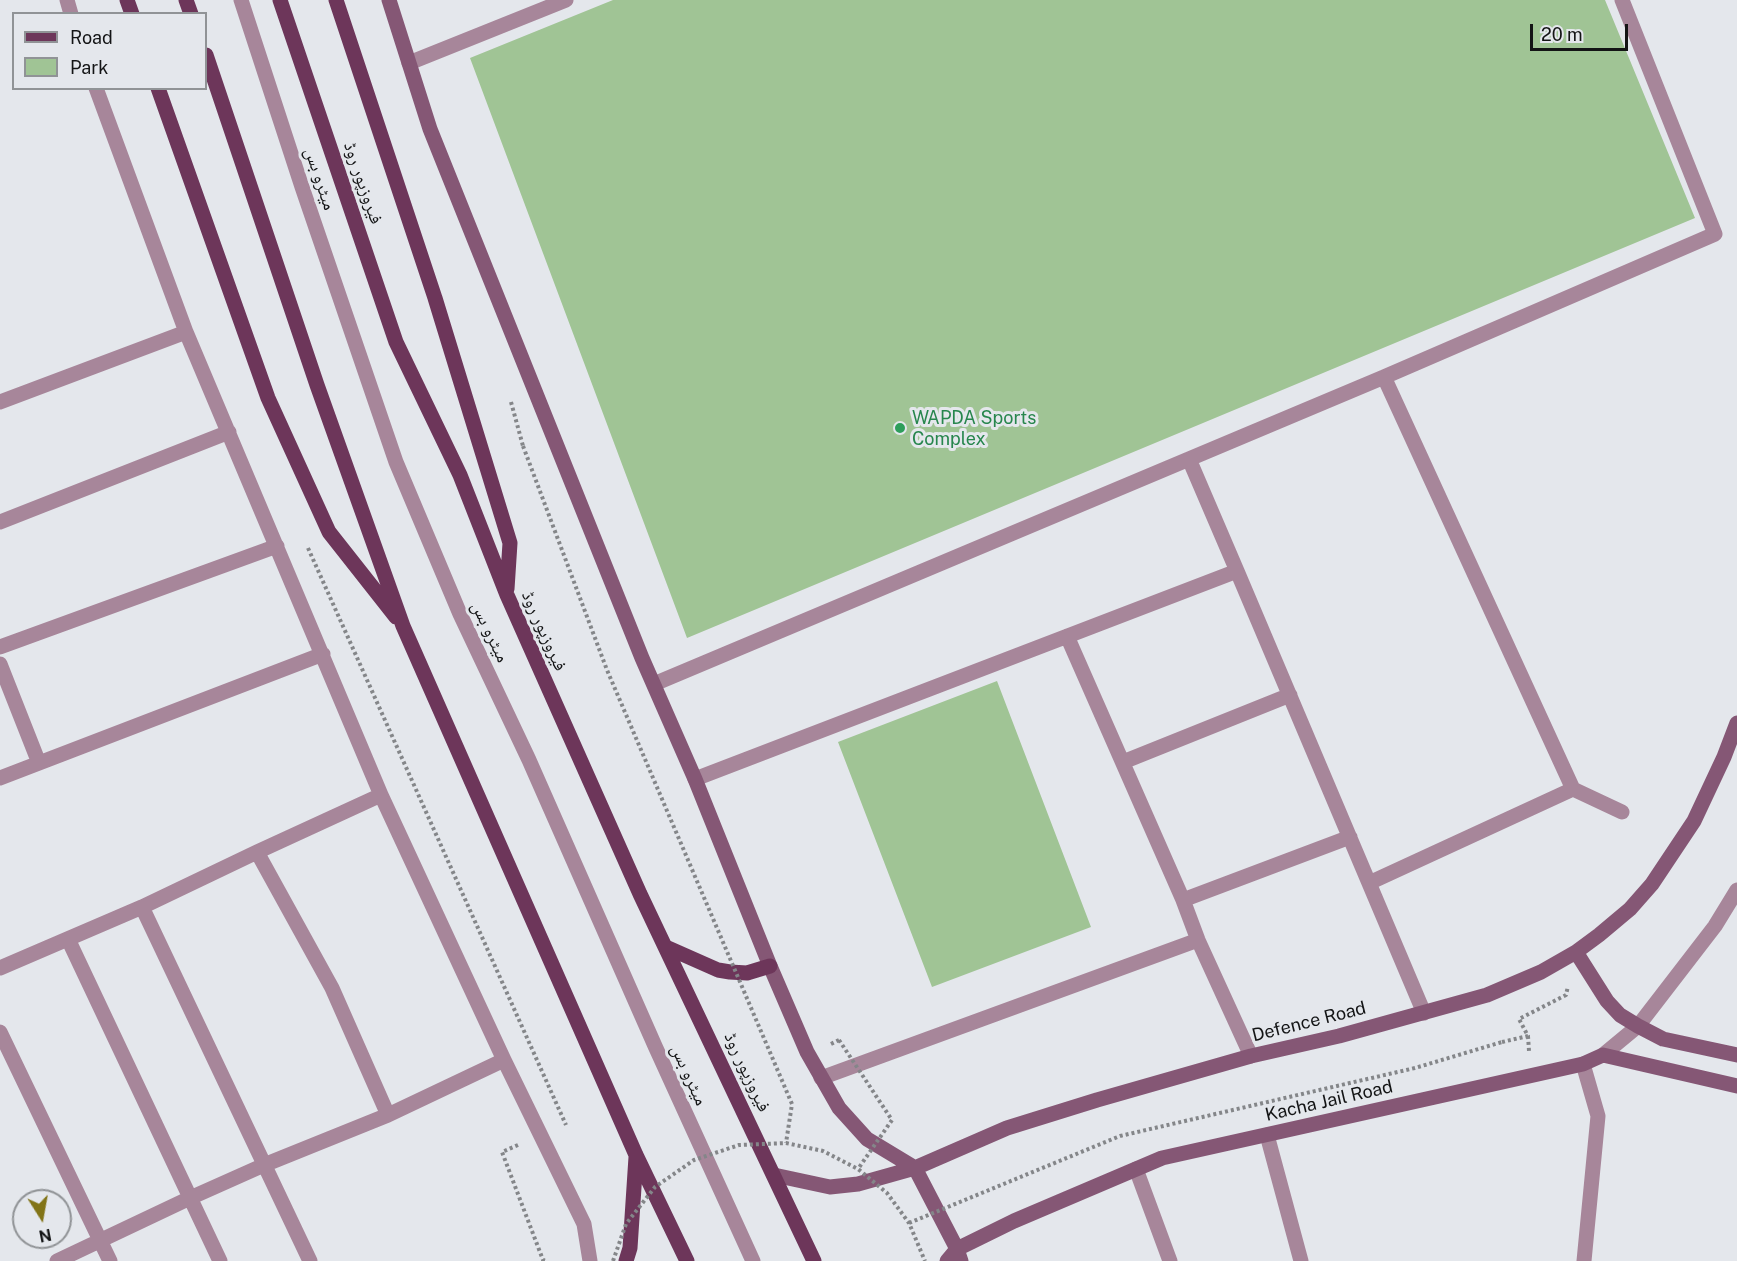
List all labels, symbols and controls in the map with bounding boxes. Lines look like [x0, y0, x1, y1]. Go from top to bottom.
legend [12, 12, 207, 90]
scale bar [1533, 12, 1630, 50]
text: 20 m [1541, 24, 1583, 45]
text: Road [70, 27, 113, 48]
text: Park [70, 57, 108, 78]
street label: فیروزپور روڈ [339, 139, 387, 227]
street label: میٹرو بس [300, 145, 340, 213]
place label: WAPDA Sports Complex [912, 407, 1036, 450]
marker: WAPDA Sports Complex [893, 421, 907, 435]
street label: فیروزپور روڈ [517, 588, 571, 674]
street label: میٹرو بس [467, 598, 513, 666]
street label: Defence Road [1250, 997, 1368, 1047]
street label: فیروزپور روڈ [719, 1029, 775, 1115]
street label: میٹرو بس [666, 1041, 712, 1109]
street label: Kacha Jail Road [1263, 1076, 1395, 1126]
north arrow [12, 1189, 72, 1249]
text: N [37, 1225, 53, 1246]

